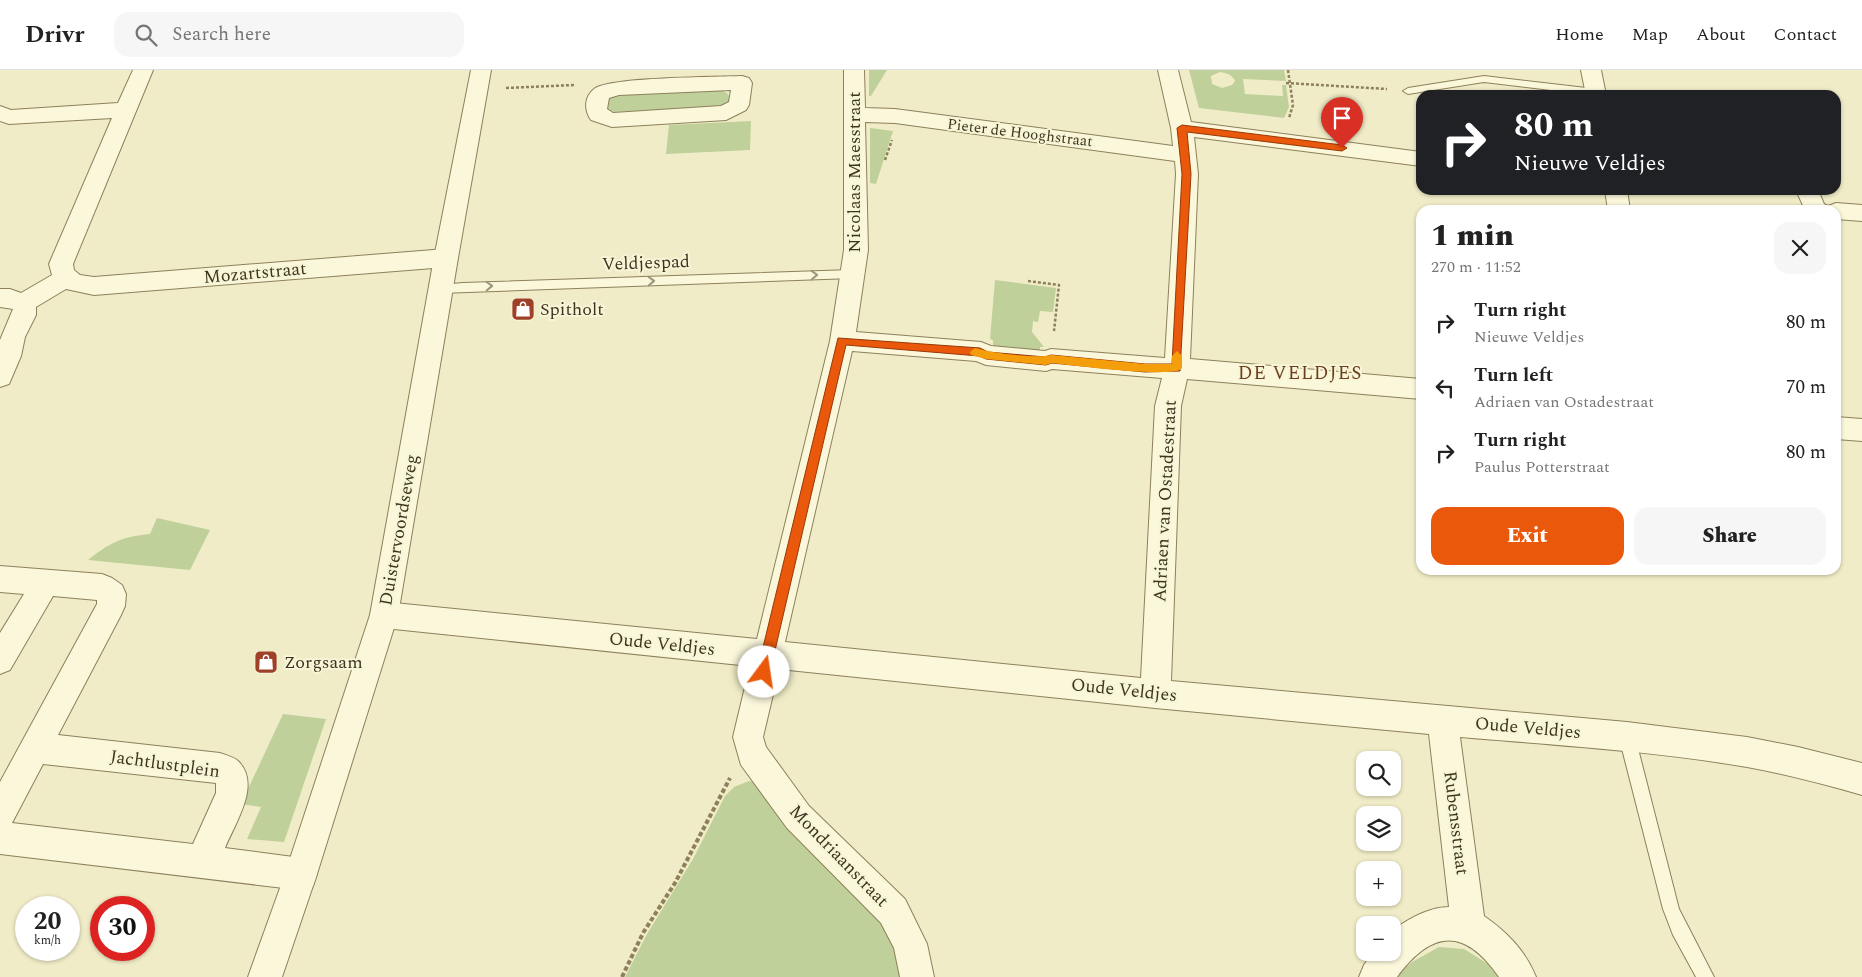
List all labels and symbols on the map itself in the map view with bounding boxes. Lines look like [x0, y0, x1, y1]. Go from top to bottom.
street label: Nicolaas Maesstraat [841, 91, 868, 253]
pin [1321, 97, 1363, 148]
street label: Pieter de Hooghstraat [946, 113, 1094, 153]
street label: Veldjespad [602, 248, 690, 278]
street label: Mozartstraat [202, 255, 308, 291]
one-way arrow [810, 270, 818, 281]
one-way arrow [648, 275, 656, 286]
one-way arrow [486, 281, 493, 291]
shop icon: Spitholt [510, 296, 536, 322]
place label: Spitholt [540, 296, 604, 323]
district label: DE VELDJES [1238, 359, 1362, 388]
street label: Adriaen van Ostadestraat [1146, 399, 1184, 603]
street label: Duistervoordseweg [372, 452, 426, 608]
street label: Oude Veldjes [608, 625, 716, 663]
position arrow [737, 645, 789, 697]
shop icon: Zorgsaam [253, 649, 279, 675]
place label: Zorgsaam [284, 649, 363, 676]
street label: Oude Veldjes [1070, 671, 1178, 709]
street label: Oude Veldjes [1474, 710, 1582, 746]
street label: Jachtlustplein [108, 743, 222, 785]
street label: Rubensstraat [1436, 770, 1476, 876]
street label: Mondriaanstraat [783, 798, 895, 914]
speed limit sign: 30 [90, 896, 155, 961]

